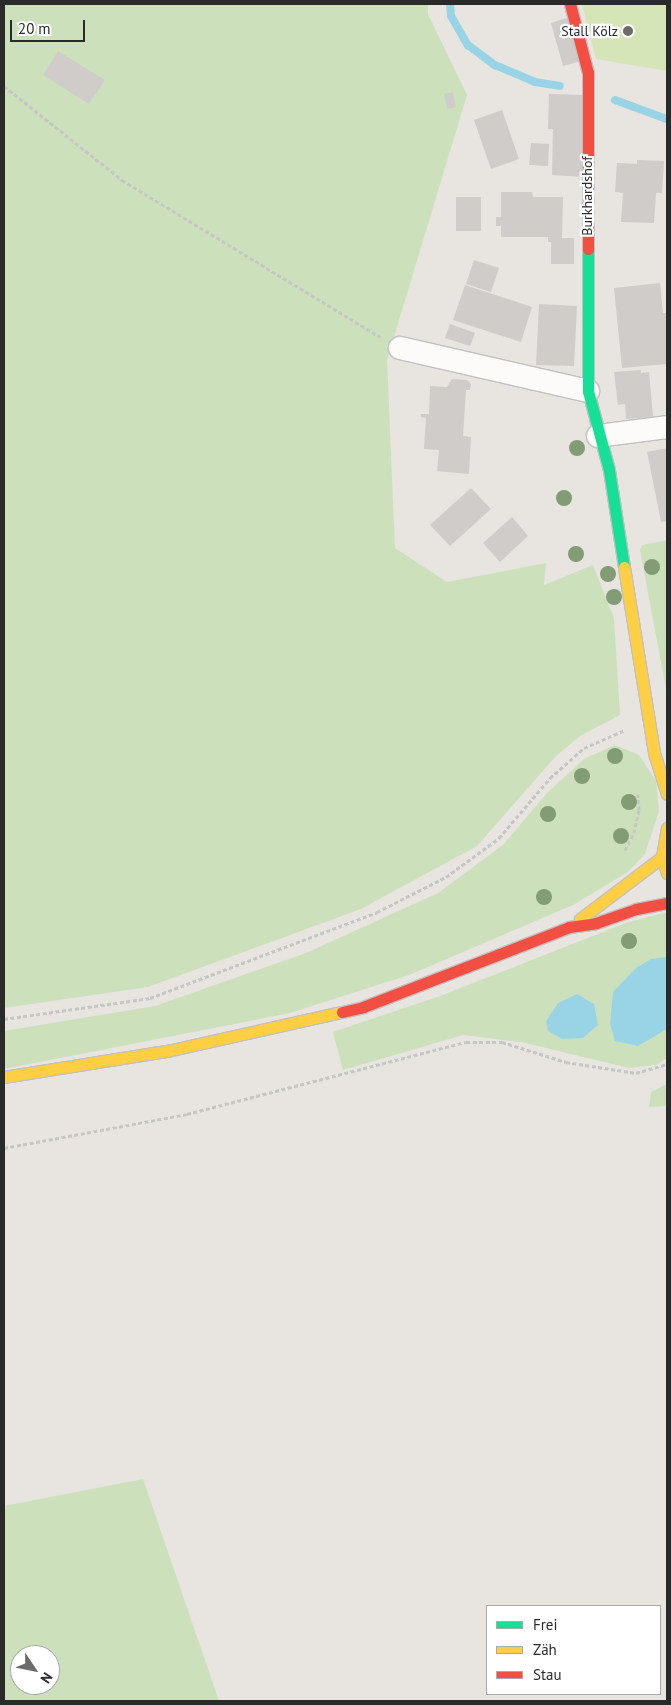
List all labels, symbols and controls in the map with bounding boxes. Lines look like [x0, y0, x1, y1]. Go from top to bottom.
scale bar [12, 10, 88, 42]
text: 20 m [18, 19, 51, 38]
place label: Stall Kölz [561, 23, 618, 39]
marker: Stall Kölz [622, 25, 634, 37]
street label: Burkhardshof [579, 156, 595, 236]
legend [486, 1605, 661, 1695]
text: Frei [533, 1615, 558, 1634]
text: Zäh [533, 1640, 557, 1659]
north arrow [10, 1645, 60, 1695]
text: Stau [533, 1665, 562, 1684]
text: N [37, 1669, 57, 1687]

